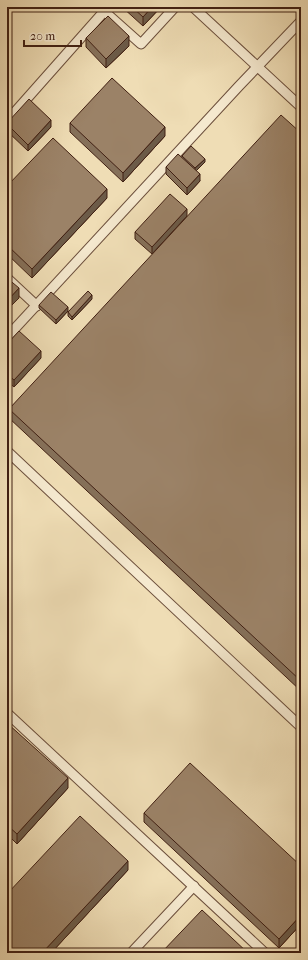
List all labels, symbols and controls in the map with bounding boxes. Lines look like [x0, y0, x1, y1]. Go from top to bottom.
scale bar [24, 22, 81, 48]
text: 20 m [30, 29, 55, 43]

